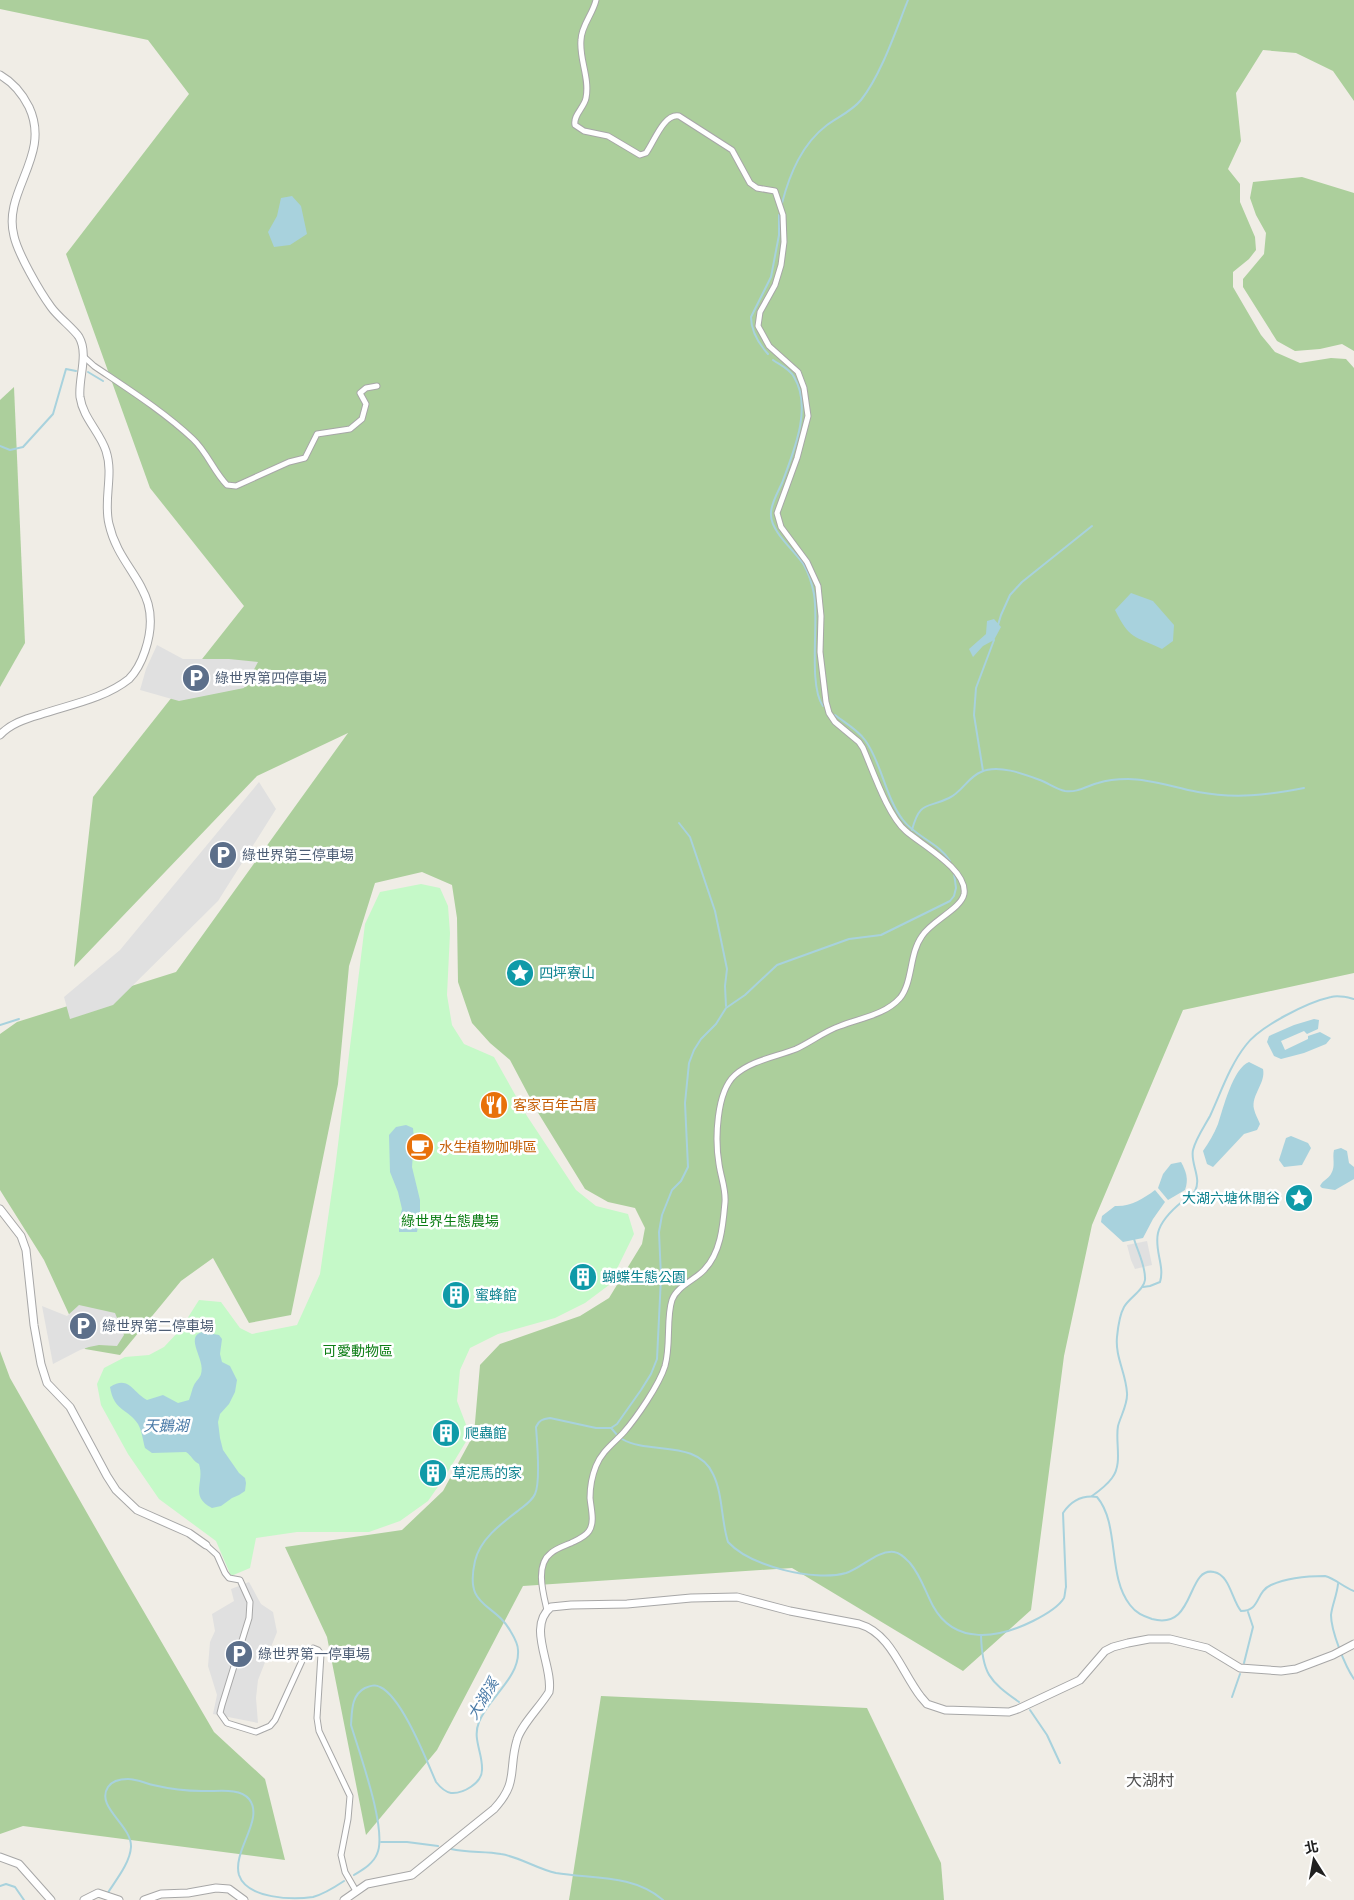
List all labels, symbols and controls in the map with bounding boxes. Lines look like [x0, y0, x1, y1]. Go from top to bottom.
parking icon: 綠世界第四停車場 [181, 663, 211, 693]
place label: 綠世界第四停車場 [215, 669, 327, 687]
parking icon: 綠世界第三停車場 [208, 840, 238, 870]
place label: 綠世界第三停車場 [242, 846, 354, 864]
place icon: 四坪寮山 [505, 958, 535, 988]
place label: 四坪寮山 [539, 964, 595, 982]
restaurant icon: 客家百年古厝 [479, 1090, 509, 1120]
place label: 客家百年古厝 [513, 1096, 597, 1114]
cafe icon: 水生植物咖啡區 [405, 1132, 435, 1162]
place label: 水生植物咖啡區 [439, 1138, 537, 1156]
place icon: 大湖六塘休閒谷 [1284, 1183, 1314, 1213]
place label: 大湖六塘休閒谷 [1182, 1189, 1280, 1207]
park label: 綠世界生態農場 [401, 1212, 499, 1230]
building icon: 蝴蝶生態公園 [568, 1262, 598, 1292]
place label: 蝴蝶生態公園 [602, 1268, 686, 1286]
building icon: 蜜蜂館 [441, 1280, 471, 1310]
place label: 蜜蜂館 [475, 1286, 517, 1304]
parking icon: 綠世界第二停車場 [68, 1311, 98, 1341]
place label: 綠世界第二停車場 [102, 1317, 214, 1335]
park label: 可愛動物區 [323, 1342, 393, 1360]
water label: 天鵝湖 [143, 1417, 190, 1435]
building icon: 爬蟲館 [431, 1418, 461, 1448]
place label: 爬蟲館 [465, 1424, 507, 1442]
building icon: 草泥馬的家 [418, 1458, 448, 1488]
place label: 草泥馬的家 [452, 1464, 522, 1482]
parking icon: 綠世界第一停車場 [224, 1639, 254, 1669]
place label: 綠世界第一停車場 [258, 1645, 370, 1663]
water label: 大湖溪 [464, 1673, 503, 1723]
district label: 大湖村 [1126, 1771, 1174, 1790]
north arrow [1289, 1835, 1339, 1885]
text: 北 [1303, 1837, 1320, 1857]

